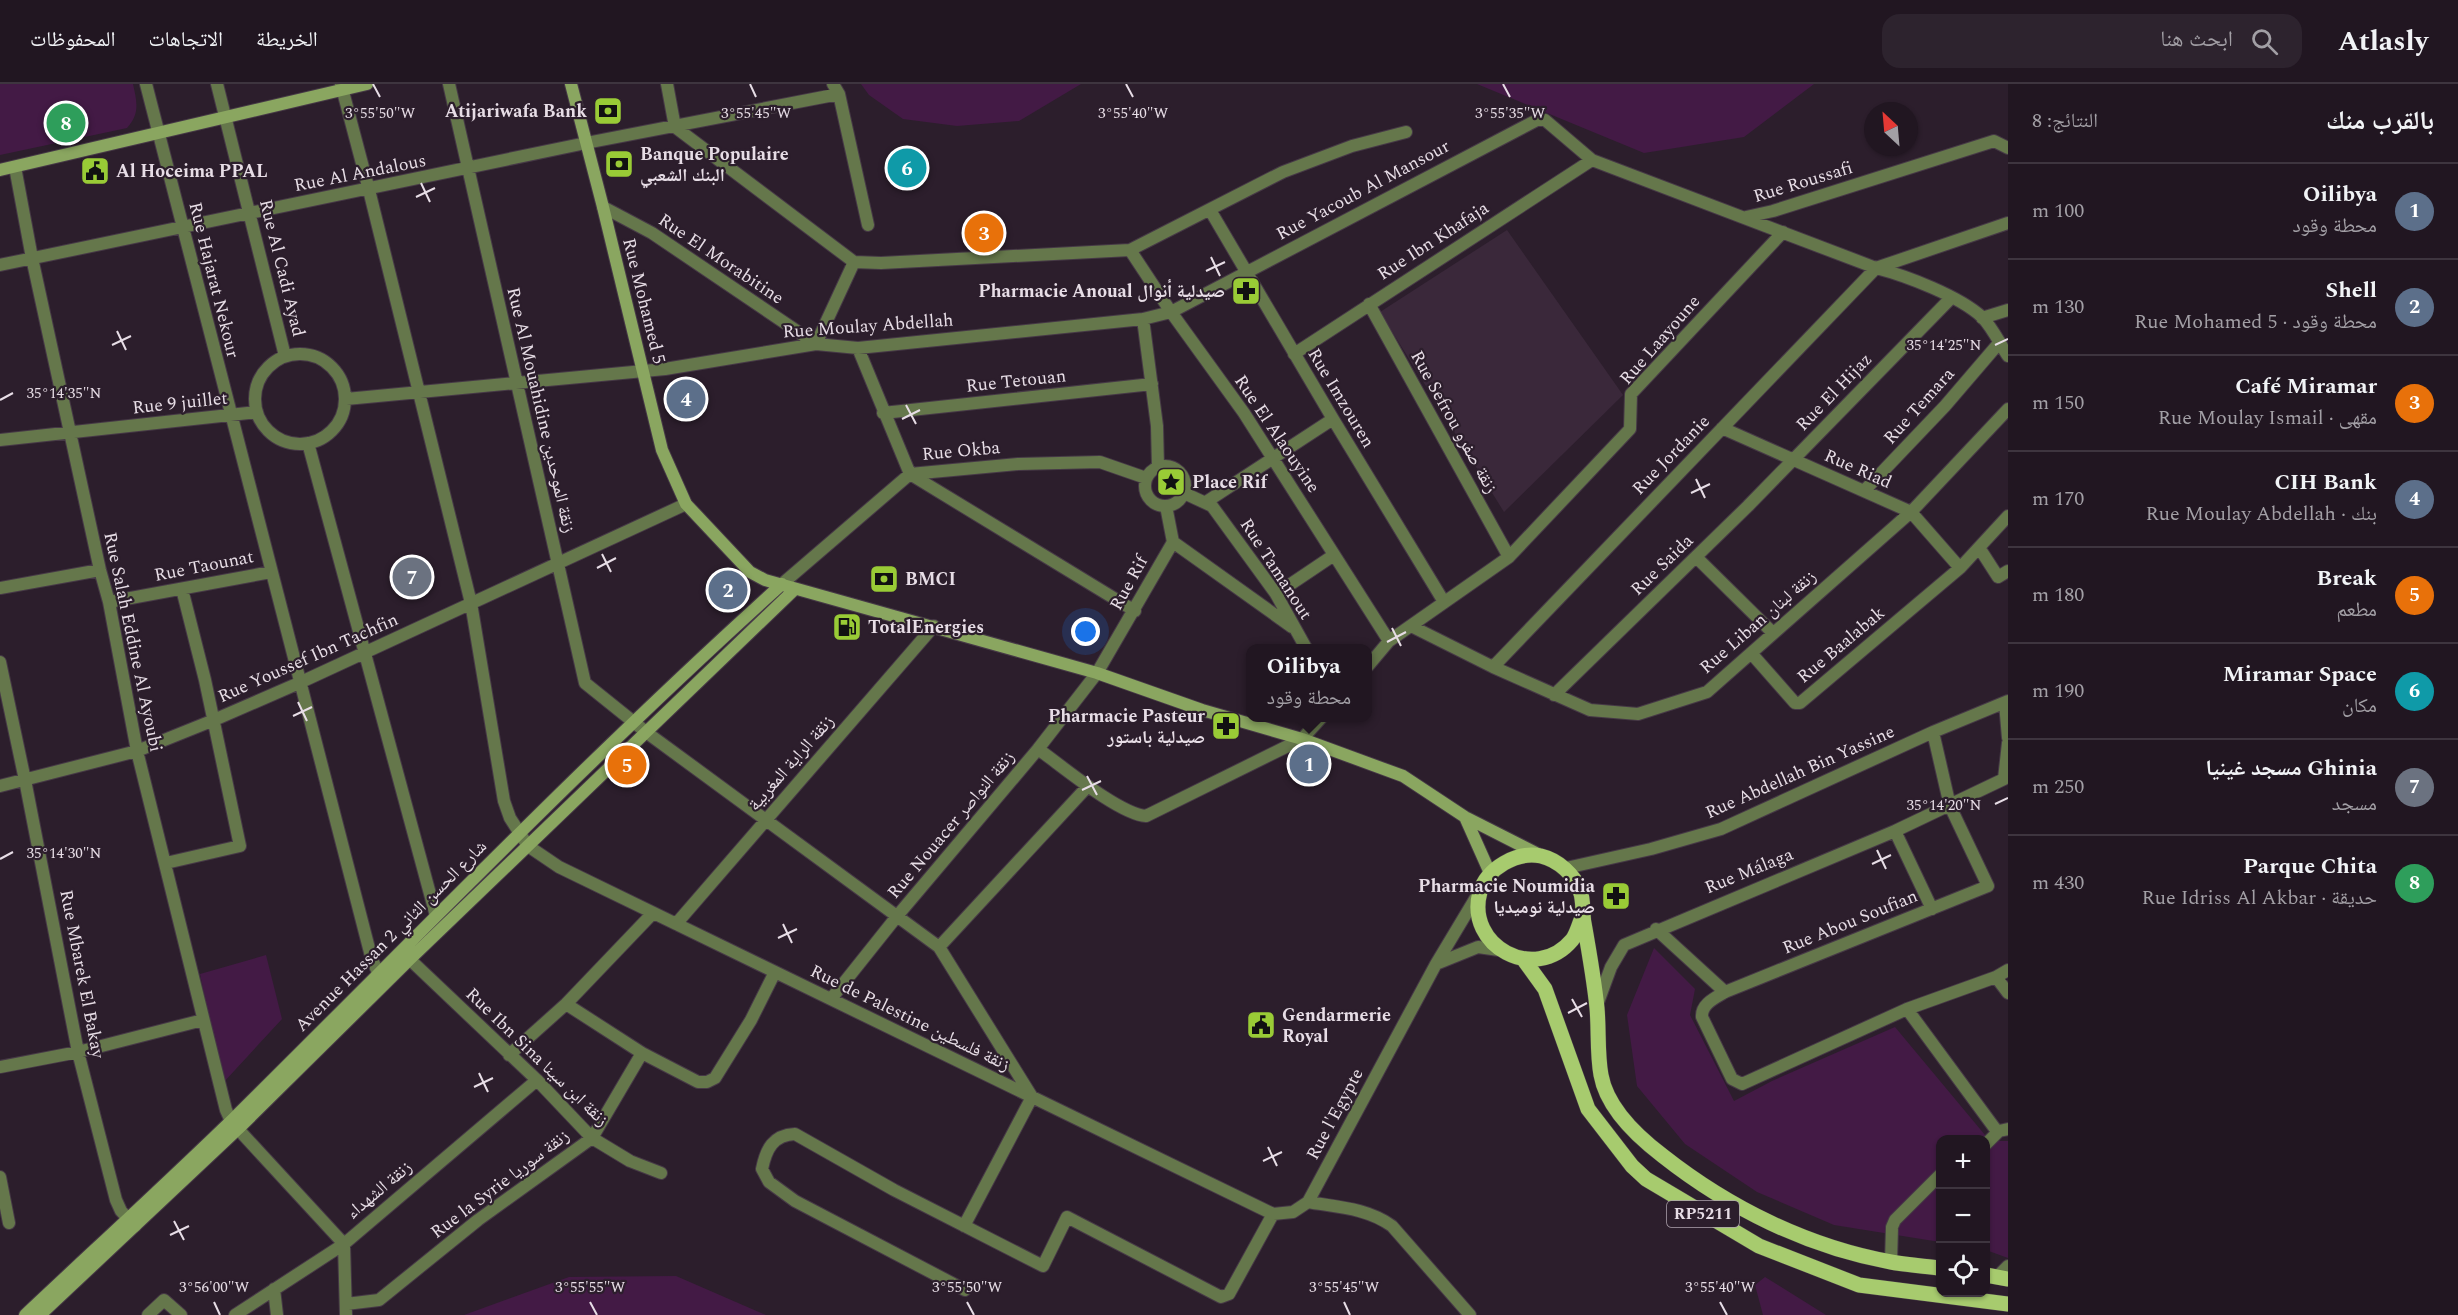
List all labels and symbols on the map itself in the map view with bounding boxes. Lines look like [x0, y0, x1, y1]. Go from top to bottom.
bank icon: Atijariwafa Bank [592, 95, 624, 127]
place label: Atijariwafa Bank [445, 98, 587, 125]
pin: 8 [46, 100, 86, 146]
text: 3°55'50"W [345, 102, 415, 125]
text: 3°55'45"W [721, 102, 791, 125]
text: 3°55'40"W [1098, 102, 1168, 125]
text: 3°55'35"W [1475, 102, 1545, 125]
north arrow [1864, 102, 1918, 156]
street label: Rue Yacoub Al Mansour [1271, 133, 1455, 247]
place label: Banque Populaire البنك الشعبي [640, 141, 789, 189]
pin: 6 [888, 146, 926, 190]
street label: Rue Al Andalous [292, 147, 428, 199]
bank icon: Banque Populaire البنك الشعبي [603, 148, 635, 180]
street label: Rue Roussafi [1750, 154, 1856, 210]
public building icon: Al Hoceima PPAL [79, 155, 111, 187]
place label: Al Hoceima PPAL [116, 158, 268, 185]
street label: Rue Ibn Khafaja [1372, 195, 1494, 287]
street label: Rue Al Cadi Ayad [252, 196, 312, 340]
street label: Rue Hajarat Nekour [182, 199, 246, 361]
street label: Rue El Morabitine [653, 207, 789, 311]
pin: 3 [964, 210, 1004, 256]
street label: Rue Mohamed 5 [615, 235, 673, 367]
pharmacy icon: Pharmacie Anoual صيدلية أنوال [1230, 275, 1262, 307]
place label: Pharmacie Anoual صيدلية أنوال [978, 278, 1225, 305]
street label: Rue Al Mouahidine زنقة الموحدين [500, 284, 582, 536]
street label: Rue Laayoune [1613, 289, 1707, 391]
street label: Rue Moulay Abdellah [782, 307, 954, 345]
text: 35°14'25"N [1907, 334, 1982, 357]
street label: Rue Imzouren [1301, 343, 1381, 453]
street label: Rue Sefrou زنقة صفرو [1403, 346, 1505, 498]
street label: Rue El Hijaz [1790, 347, 1878, 437]
street label: Rue Temara [1877, 361, 1961, 451]
street label: Rue Tetouan [965, 362, 1067, 400]
street label: Rue El Alaouyine [1227, 369, 1327, 499]
pin: 4 [666, 376, 706, 422]
text: 35°14'35"N [27, 382, 102, 405]
street label: Rue 9 juillet [131, 385, 229, 421]
street label: Rue Jordanie [1626, 409, 1716, 501]
street label: Rue Okba [921, 434, 1001, 468]
street label: Rue Riad [1820, 442, 1896, 496]
place icon: Place Rif [1155, 466, 1187, 498]
place label: Place Rif [1192, 469, 1269, 496]
street label: Rue Tamanout [1233, 513, 1319, 625]
street label: Rue Saida [1624, 528, 1700, 602]
street label: Rue Salah Eddine Al Ayoubi [97, 530, 169, 754]
street label: Rue Taounat [152, 543, 256, 589]
street label: Rue Rif [1103, 549, 1156, 615]
pin: 7 [392, 554, 432, 600]
bank icon: BMCI [868, 563, 900, 595]
street label: Rue Liban زنقة لبنان [1694, 564, 1822, 680]
place label: BMCI [905, 566, 956, 593]
pin: 2 [708, 568, 748, 612]
street label: Rue Baalabak [1791, 600, 1891, 690]
street label: Rue Youssef Ibn Tachfin [213, 606, 403, 710]
fuel station icon: TotalEnergies [831, 611, 863, 643]
place label: TotalEnergies [868, 614, 984, 641]
your location [1071, 617, 1100, 646]
place label: Pharmacie Pasteur صيدلية باستور [1048, 703, 1205, 751]
street label: زنقة الراية المغربية [742, 709, 841, 817]
pharmacy icon: Pharmacie Pasteur صيدلية باستور [1210, 710, 1242, 742]
street label: Rue Abdellah Bin Yassine [1701, 718, 1899, 826]
pin: 5 [608, 742, 646, 788]
pin: 1 [1290, 742, 1328, 786]
street label: Rue Nouacer زنقة النواصر [881, 745, 1021, 905]
text: 35°14'20"N [1907, 794, 1982, 817]
street label: Avenue Hassan 2 شارع الحسن الثاني [289, 834, 494, 1039]
street label: Rue Málaga [1701, 841, 1798, 901]
text: 35°14'30"N [27, 842, 102, 865]
place label: Pharmacie Noumidia صيدلية نوميديا [1418, 873, 1596, 921]
pharmacy icon: Pharmacie Noumidia صيدلية نوميديا [1600, 880, 1632, 912]
street label: Rue Abou Soufian [1778, 883, 1922, 961]
street label: Rue Mbarek El Bakay [52, 887, 112, 1062]
street label: Rue de Palestine زنقة فلسطين [805, 958, 1015, 1078]
street label: Rue Ibn Sina زنقة ابن سينا [459, 981, 615, 1133]
place label: Gendarmerie Royal [1282, 1002, 1391, 1050]
public building icon: Gendarmerie Royal [1245, 1009, 1277, 1041]
street label: Rue l'Egypte [1299, 1063, 1371, 1165]
street label: Rue la Syrie زنقة سوريا [425, 1123, 575, 1245]
street label: زنقة الشهداء [340, 1154, 418, 1226]
road number: RP5211 [1667, 1201, 1739, 1227]
text: 3°56'00"W [179, 1276, 249, 1299]
text: 3°55'55"W [555, 1276, 625, 1299]
text: 3°55'50"W [932, 1276, 1002, 1299]
text: 3°55'45"W [1309, 1276, 1379, 1299]
text: 3°55'40"W [1685, 1276, 1755, 1299]

